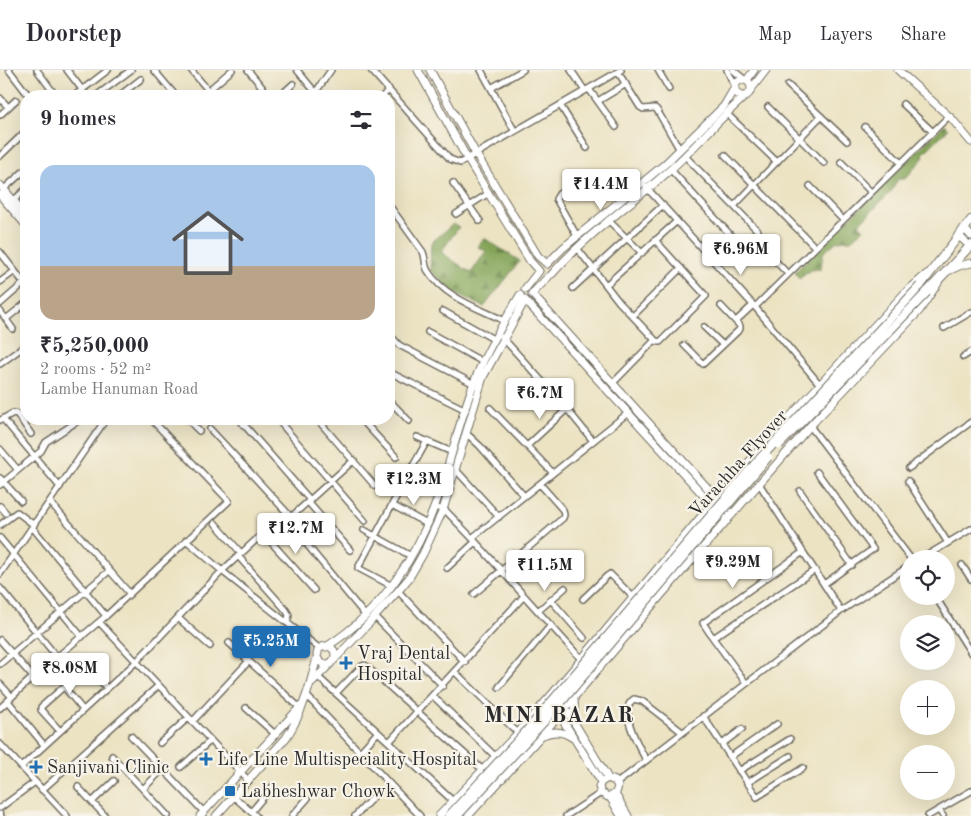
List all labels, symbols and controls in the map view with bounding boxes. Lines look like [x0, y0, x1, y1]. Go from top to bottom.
text: Doorstep [25, 23, 122, 47]
text: Map [758, 26, 792, 44]
text: Layers [820, 26, 872, 44]
text: Share [900, 26, 946, 44]
icon: filters [347, 106, 375, 134]
text: 9 homes [40, 109, 116, 130]
pin: ₹14.4M [560, 168, 642, 211]
text: ₹14.4M [573, 177, 629, 193]
icon: home [163, 198, 253, 288]
pin: ₹6.96M [700, 234, 782, 276]
text: ₹6.96M [713, 242, 769, 258]
text: ₹5,250,000 [40, 336, 149, 357]
text: 2 rooms · 52 m² [40, 362, 151, 378]
pin: ₹6.7M [505, 378, 575, 420]
text: Lambe Hanuman Road [40, 382, 198, 398]
text: ₹6.7M [517, 386, 563, 402]
street label: Varachha Flyover [686, 406, 792, 521]
pin: ₹12.3M [373, 464, 455, 506]
text: ₹12.3M [386, 472, 442, 488]
pin: ₹12.7M [255, 512, 337, 555]
text: ₹12.7M [268, 521, 324, 537]
pin: ₹9.29M [692, 546, 774, 589]
pin: ₹11.5M [504, 550, 586, 592]
map controls [900, 550, 955, 800]
button: locate [900, 550, 955, 605]
text: ₹9.29M [705, 555, 761, 571]
text: ₹11.5M [517, 558, 573, 574]
button: layers [900, 615, 955, 670]
pin: ₹5.25M [230, 626, 312, 668]
text: ₹5.25M [243, 634, 299, 650]
place label: Vraj Dental Hospital [357, 645, 450, 684]
pin: ₹8.08M [29, 652, 111, 695]
marker: Vraj Dental Hospital [339, 656, 353, 670]
text: ₹8.08M [42, 661, 98, 677]
button: + [900, 680, 955, 735]
district label: MINI BAZAR [484, 705, 634, 727]
button: − [900, 745, 955, 800]
place label: Life Line Multispeciality Hospital [217, 751, 477, 769]
marker: Life Line Multispeciality Hospital [199, 752, 213, 766]
place label: Sanjivani Clinic [47, 759, 169, 777]
marker: Sanjivani Clinic [29, 760, 43, 774]
place label: Labheshwar Chowk [241, 783, 395, 801]
marker: Labheshwar Chowk [223, 784, 237, 798]

